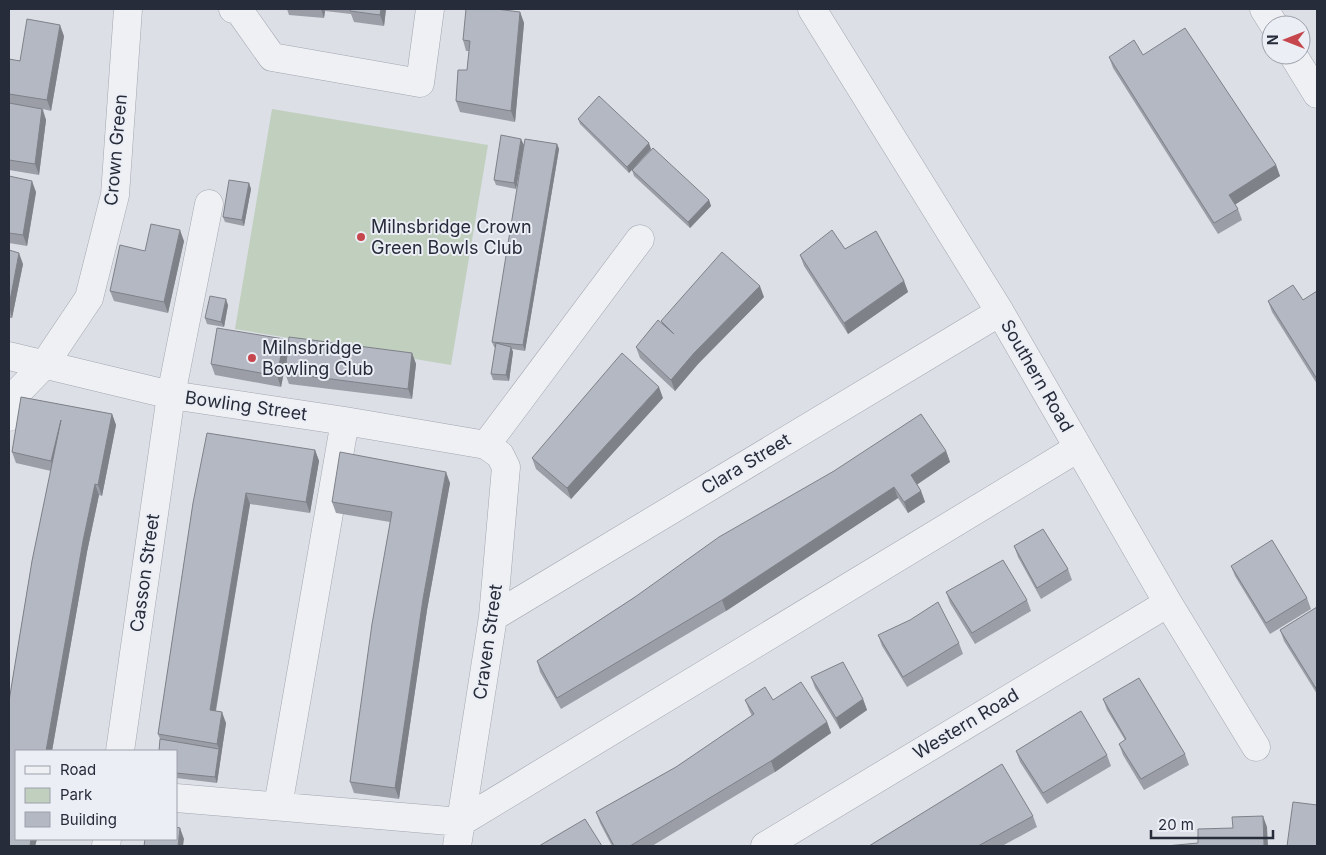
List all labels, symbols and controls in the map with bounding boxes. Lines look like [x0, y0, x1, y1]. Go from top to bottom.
north arrow [1261, 15, 1311, 65]
text: N [1264, 35, 1281, 45]
street label: Crown Green [100, 93, 131, 207]
place label: Milnsbridge Crown Green Bowls Club [371, 216, 532, 258]
marker: Milnsbridge Crown Green Bowls Club [355, 231, 367, 243]
street label: Southern Road [997, 316, 1078, 436]
place label: Milnsbridge Bowling Club [262, 337, 374, 379]
marker: Milnsbridge Bowling Club [246, 352, 258, 364]
street label: Bowling Street [184, 387, 309, 424]
street label: Clara Street [697, 429, 794, 498]
street label: Casson Street [126, 512, 163, 634]
street label: Craven Street [469, 583, 506, 701]
street label: Western Road [909, 684, 1022, 763]
legend [15, 750, 178, 840]
text: Road [60, 760, 96, 779]
text: Park [60, 785, 93, 804]
scale bar [1151, 808, 1274, 840]
text: Building [60, 810, 117, 829]
text: 20 m [1158, 815, 1194, 834]

